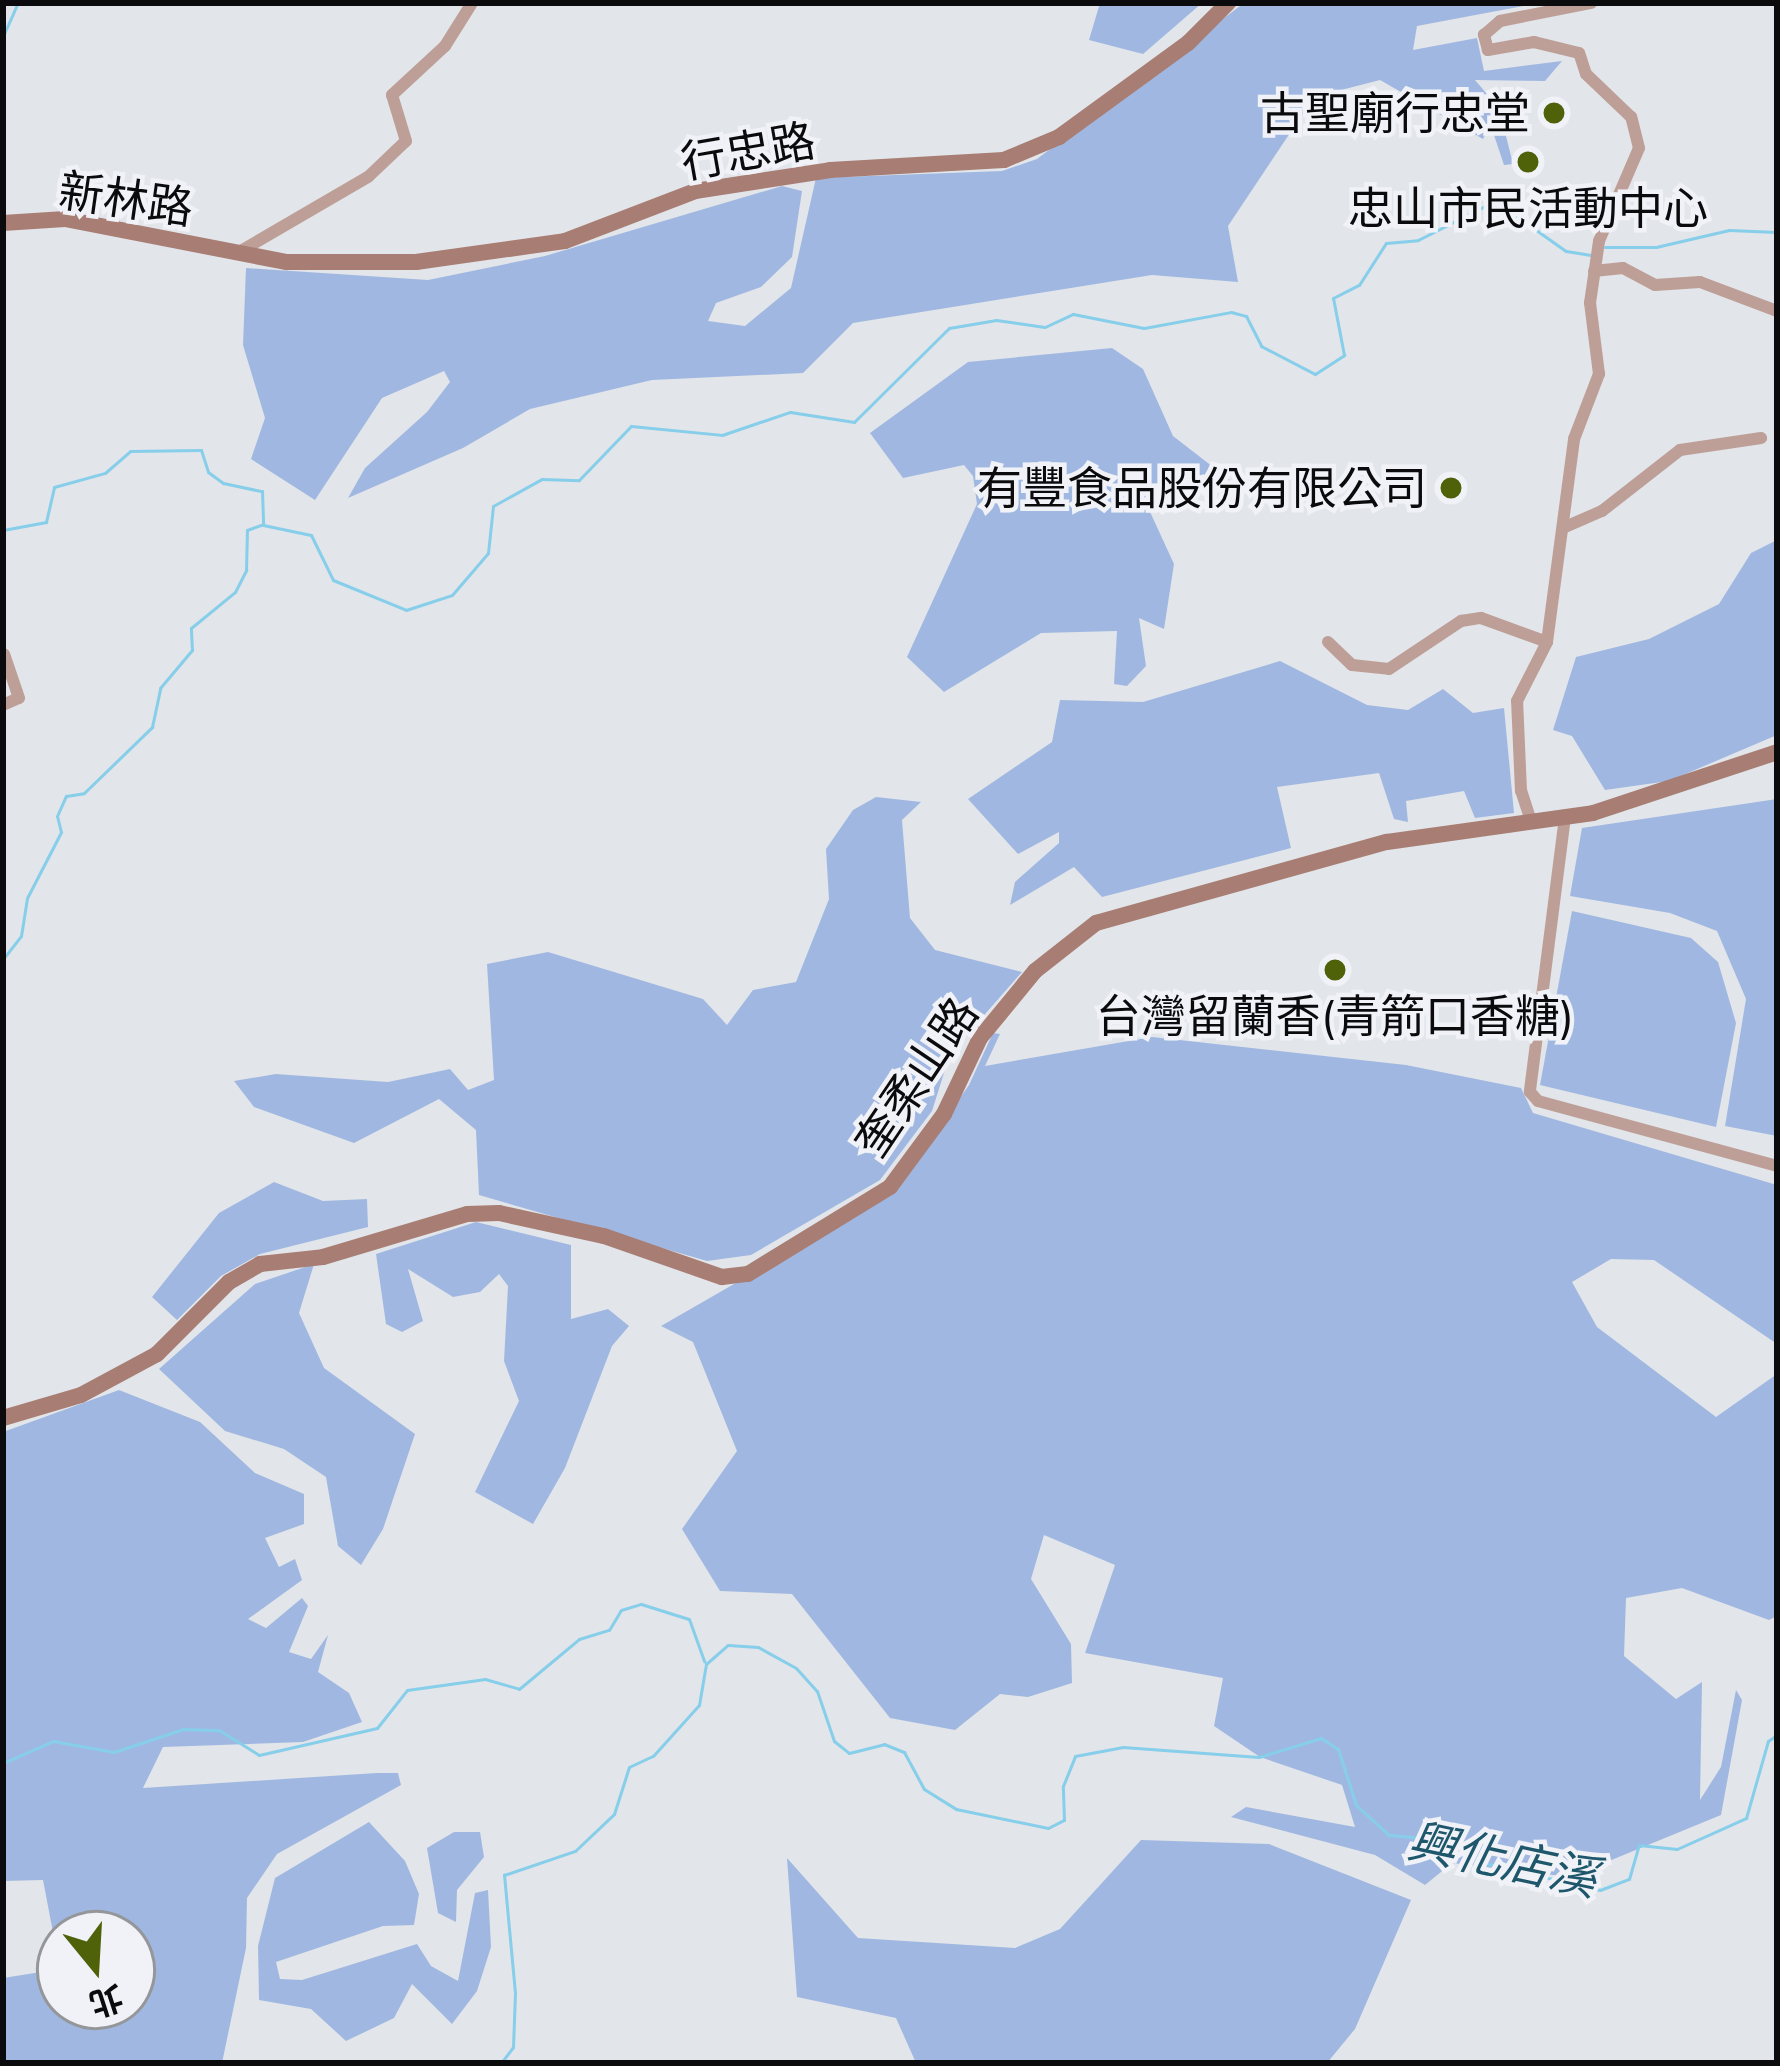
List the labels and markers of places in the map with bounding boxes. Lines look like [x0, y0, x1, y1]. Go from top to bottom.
place label: 古聖廟行忠堂 [1260, 86, 1530, 140]
marker: 古聖廟行忠堂 [1541, 100, 1567, 126]
marker: 忠山市民活動中心 [1515, 149, 1541, 175]
place label: 忠山市民活動中心 [1348, 181, 1708, 235]
place label: 有豐食品股份有限公司 [977, 461, 1427, 515]
marker: 有豐食品股份有限公司 [1438, 475, 1464, 501]
marker: 台灣留蘭香(青箭口香糖) [1322, 957, 1348, 983]
place label: 台灣留蘭香(青箭口香糖) [1096, 989, 1574, 1043]

